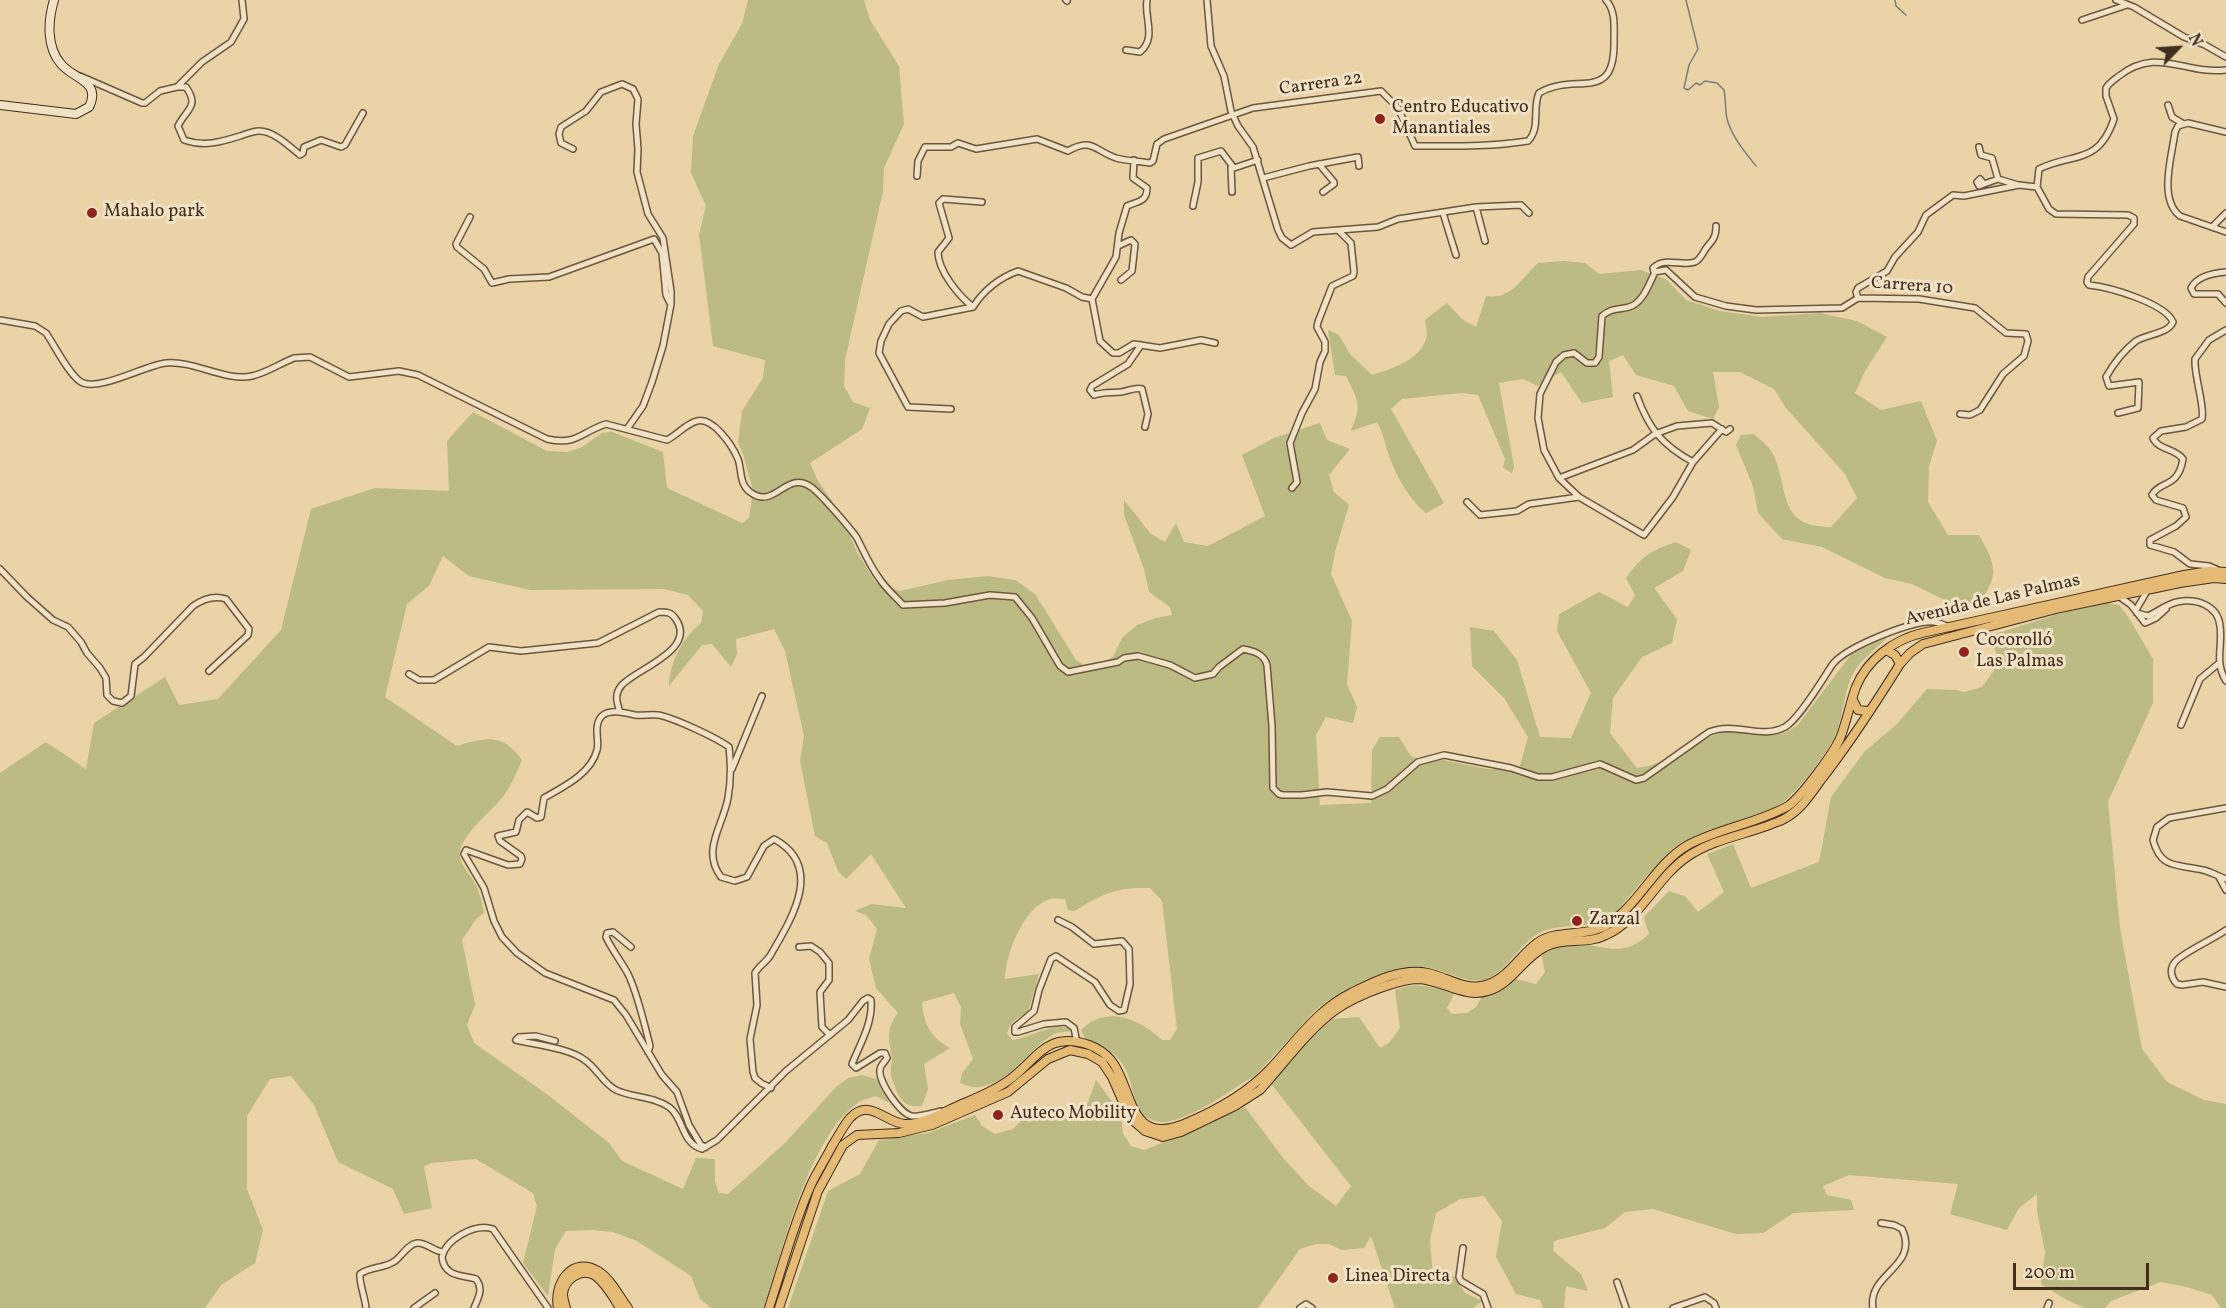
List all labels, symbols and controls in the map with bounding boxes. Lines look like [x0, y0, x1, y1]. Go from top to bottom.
north arrow [2148, 18, 2208, 78]
text: N [2182, 30, 2207, 50]
street label: Carrera 22 [1278, 68, 1364, 102]
place label: Centro Educativo Manantiales [1392, 98, 1529, 140]
marker: Centro Educativo Manantiales [1373, 112, 1387, 126]
place label: Mahalo park [104, 202, 205, 224]
marker: Mahalo park [85, 206, 99, 220]
street label: Carrera 10 [1870, 273, 1954, 301]
street label: Avenida de Las Palmas [1904, 570, 2082, 632]
place label: Cocorolló Las Palmas [1976, 631, 2064, 674]
marker: Cocorolló Las Palmas [1957, 645, 1971, 659]
place label: Zarzal [1589, 910, 1640, 932]
marker: Zarzal [1570, 914, 1584, 928]
place label: Auteco Mobility [1010, 1104, 1136, 1126]
marker: Auteco Mobility [991, 1108, 1005, 1122]
scale bar [2016, 1251, 2152, 1289]
text: 200 m [2024, 1261, 2075, 1286]
place label: Linea Directa [1345, 1267, 1450, 1289]
marker: Linea Directa [1326, 1271, 1340, 1285]

